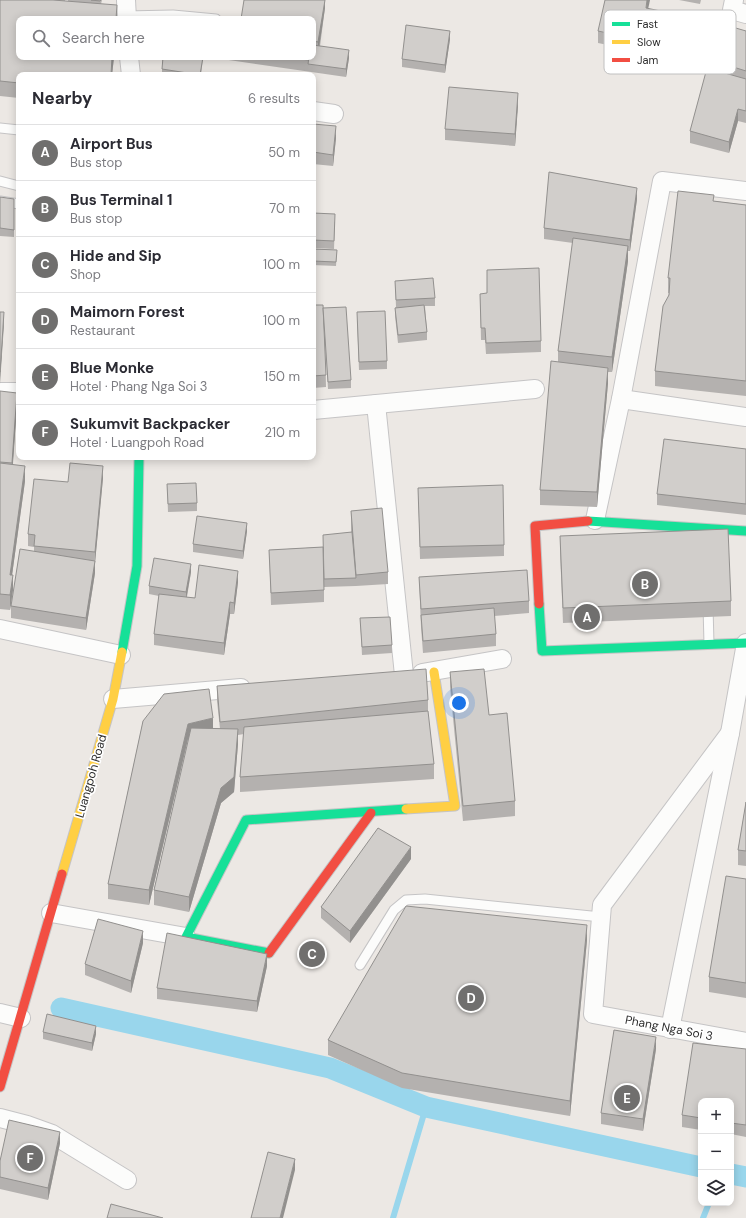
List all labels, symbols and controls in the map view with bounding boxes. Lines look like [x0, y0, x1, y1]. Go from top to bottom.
legend [604, 10, 736, 74]
search box [16, 16, 316, 60]
text: Fast [637, 17, 658, 31]
icon: search [30, 27, 52, 49]
text: Search here [62, 28, 145, 48]
text: Slow [637, 35, 661, 49]
text: Jam [637, 53, 658, 67]
text: Nearby [32, 87, 92, 109]
text: 6 results [248, 90, 300, 107]
text: Airport Bus [70, 134, 153, 154]
text: A [40, 144, 50, 161]
text: 50 m [268, 144, 300, 161]
text: Bus stop [70, 154, 122, 171]
text: Bus Terminal 1 [70, 190, 172, 210]
text: B [41, 200, 49, 217]
text: 70 m [269, 200, 300, 217]
text: Bus stop [70, 210, 122, 227]
text: Hide and Sip [70, 246, 162, 266]
text: C [40, 256, 50, 273]
text: 100 m [263, 256, 300, 273]
text: Shop [70, 266, 101, 283]
text: Maimorn Forest [70, 302, 185, 322]
text: D [40, 312, 50, 329]
text: 100 m [263, 312, 300, 329]
text: Restaurant [70, 322, 135, 339]
text: Blue Monke [70, 358, 154, 378]
text: E [41, 368, 49, 385]
text: 150 m [264, 368, 300, 385]
text: Hotel · Phang Nga Soi 3 [70, 378, 208, 395]
text: Sukumvit Backpacker [70, 414, 230, 434]
text: F [41, 424, 49, 441]
text: 210 m [265, 424, 300, 441]
text: Hotel · Luangpoh Road [70, 434, 204, 451]
pin: B [632, 569, 658, 599]
pin: A [574, 602, 600, 632]
your location [449, 693, 469, 713]
street label: Luangpoh Road [71, 732, 111, 820]
pin: C [299, 939, 325, 969]
pin: D [458, 983, 484, 1013]
street label: Phang Nga Soi 3 [624, 1012, 714, 1044]
pin: E [614, 1083, 640, 1113]
map controls [698, 1098, 734, 1206]
button: + [698, 1098, 734, 1134]
button: − [698, 1134, 734, 1170]
pin: F [17, 1143, 43, 1173]
button: layers [698, 1170, 734, 1206]

